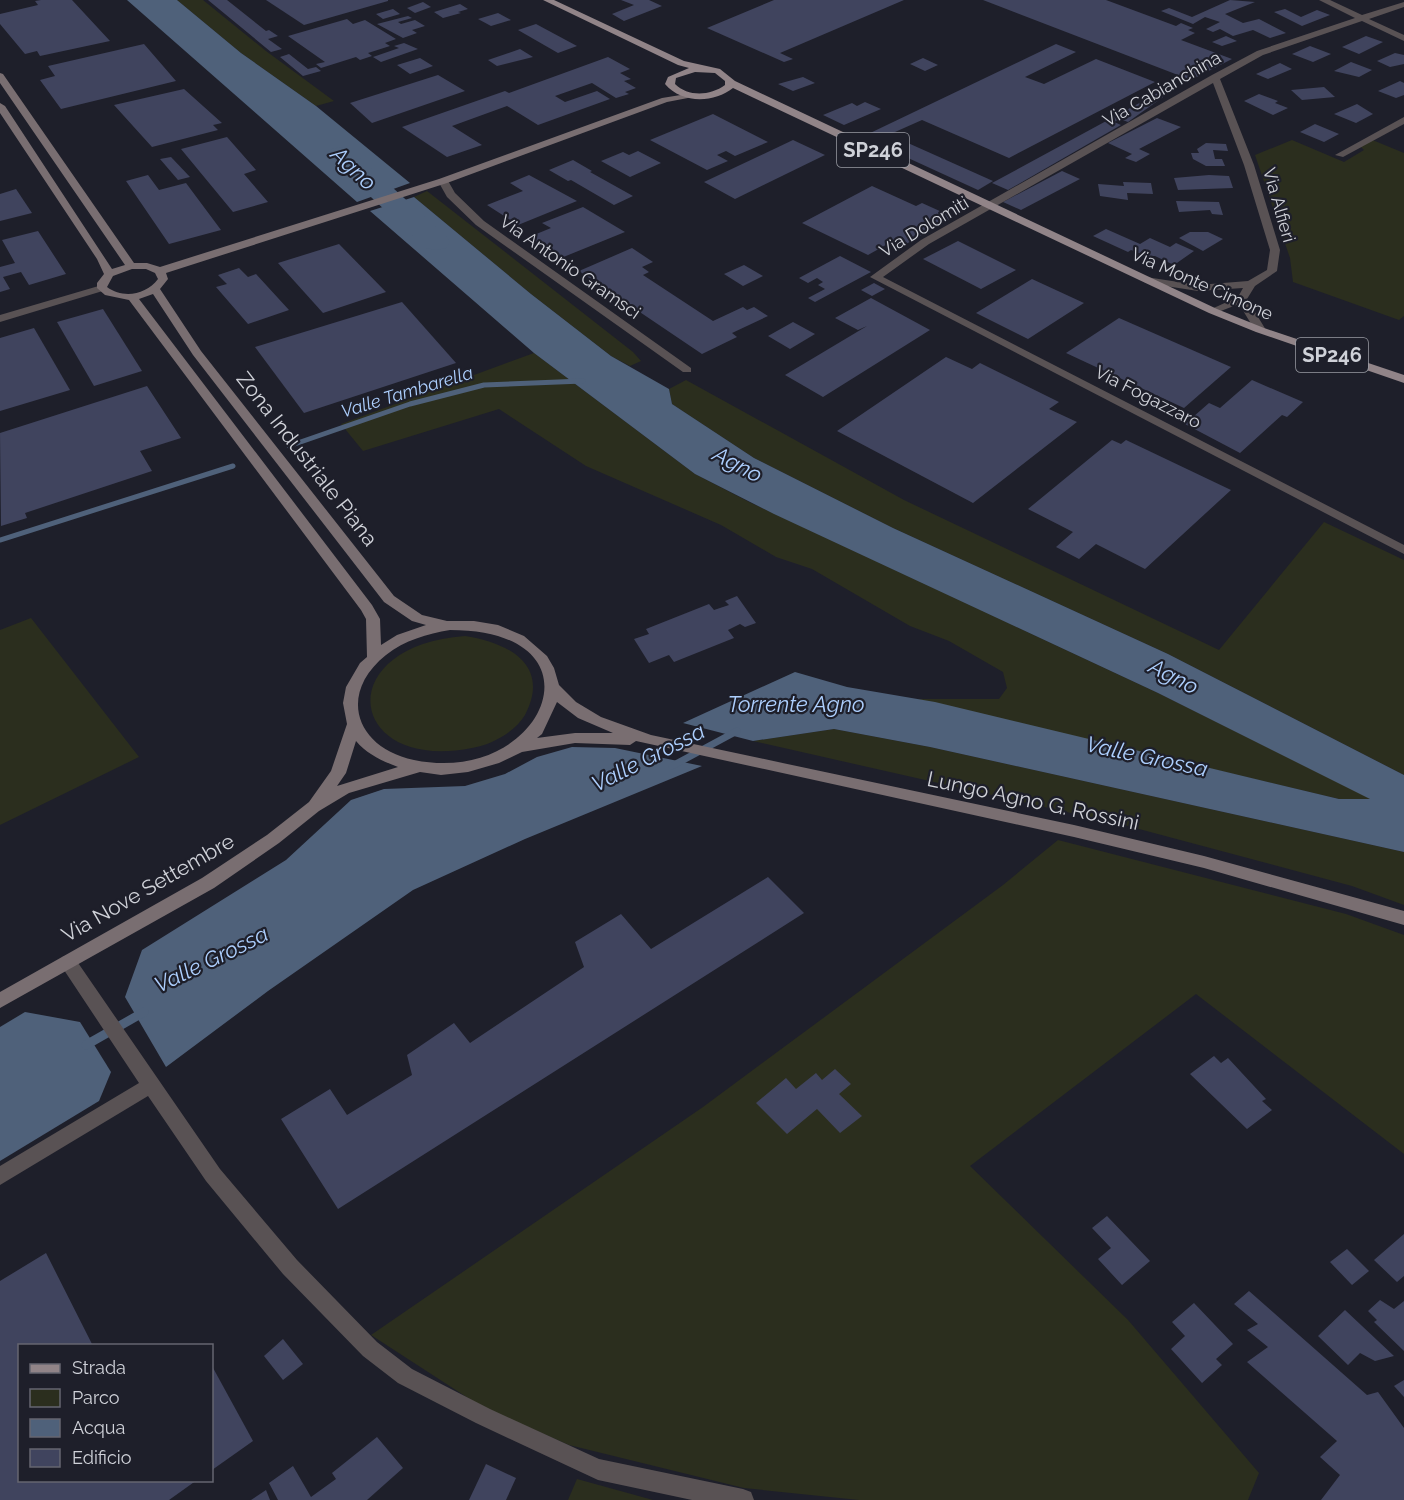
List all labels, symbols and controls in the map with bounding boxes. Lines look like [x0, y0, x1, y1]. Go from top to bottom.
street label: Via Cabianchina [1099, 46, 1224, 131]
road number: SP246 [837, 133, 909, 167]
water label: Agno [325, 140, 382, 195]
street label: Via Alfieri [1259, 165, 1300, 245]
street label: Via Dolomiti [875, 192, 972, 261]
street label: Via Antonio Gramsci [496, 210, 645, 323]
street label: Via Monte Cimone [1128, 243, 1277, 324]
road number: SP246 [1296, 338, 1368, 372]
water label: Valle Tambarella [338, 361, 476, 422]
street label: Via Fogazzaro [1092, 361, 1205, 432]
street label: Zona Industriale Piana [232, 367, 383, 551]
water label: Agno [708, 440, 767, 488]
water label: Agno [1144, 652, 1203, 699]
water label: Torrente Agno [727, 691, 865, 717]
water label: Valle Grossa [587, 717, 709, 797]
water label: Valle Grossa [1084, 730, 1210, 782]
street label: Lungo Agno G. Rossini [925, 766, 1141, 835]
street label: Via Nove Settembre [57, 828, 238, 947]
water label: Valle Grossa [150, 920, 272, 998]
legend [18, 1344, 213, 1482]
text: Strada [72, 1357, 126, 1378]
text: Parco [72, 1387, 120, 1408]
text: Acqua [72, 1417, 125, 1438]
text: Edificio [72, 1447, 132, 1468]

